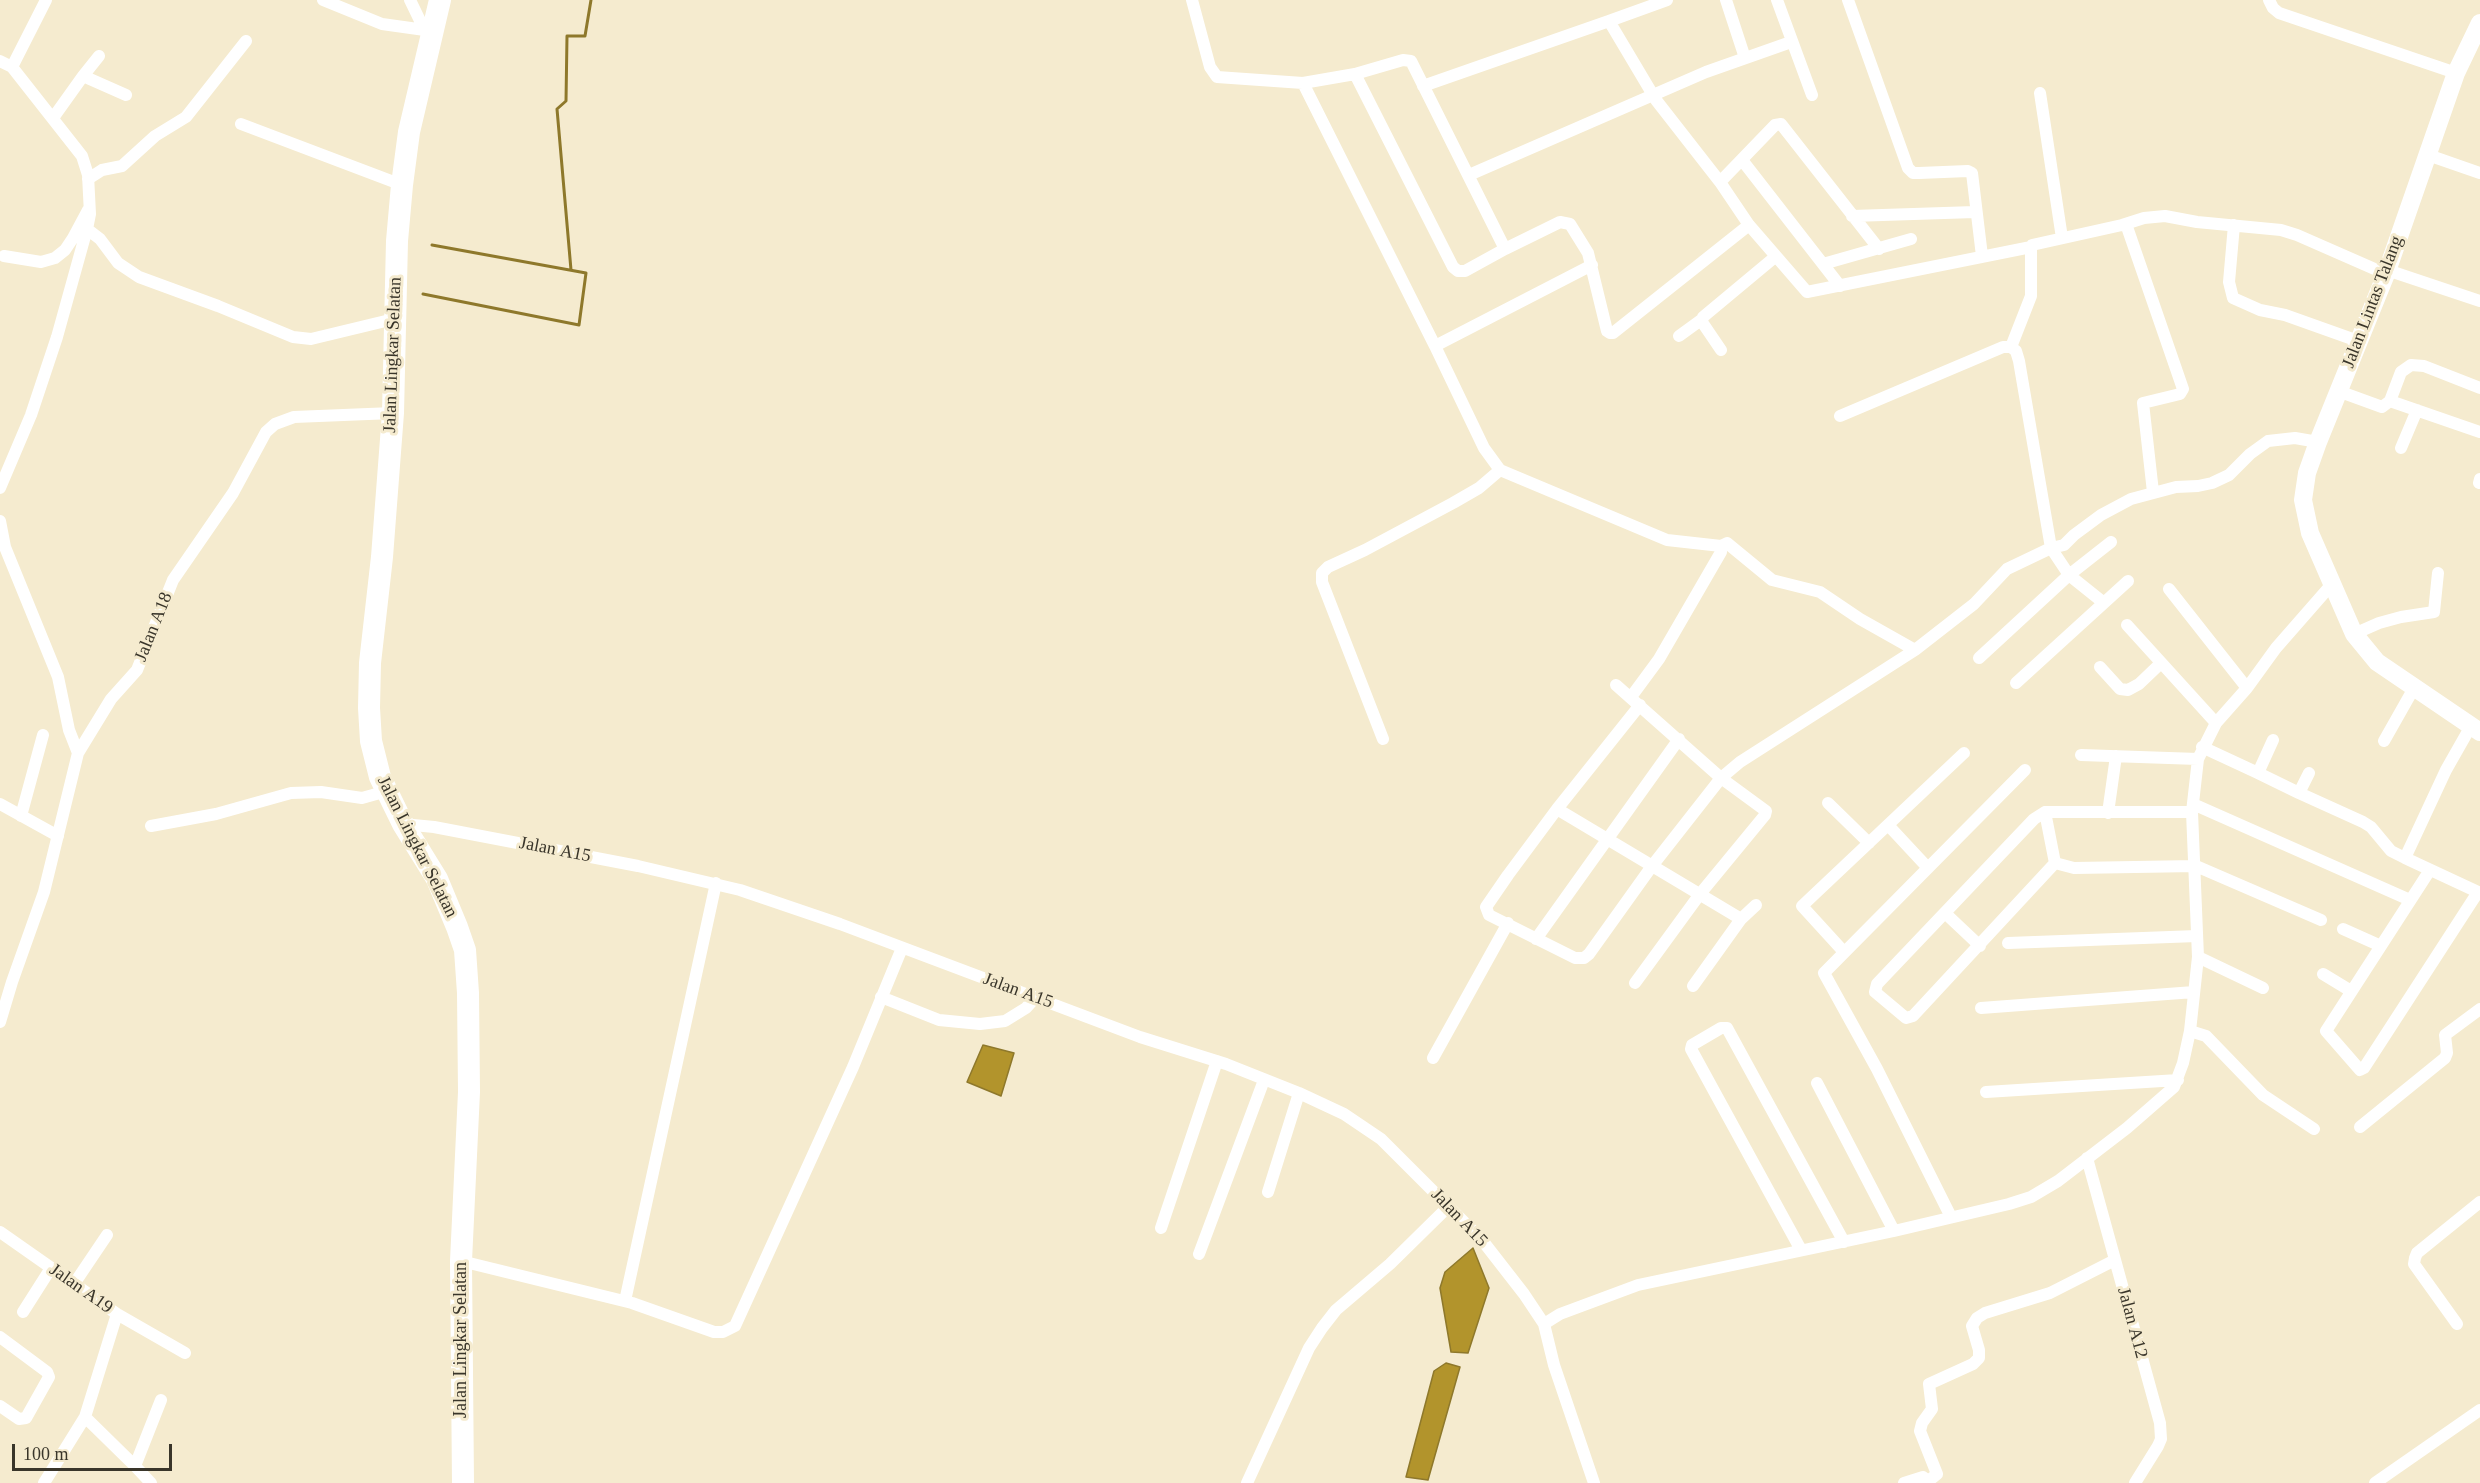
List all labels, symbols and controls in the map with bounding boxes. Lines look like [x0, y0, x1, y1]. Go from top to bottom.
street label: Jalan Lintas Talang [2338, 233, 2408, 371]
street label: Jalan Lingkar Selatan [379, 277, 407, 433]
street label: Jalan A18 [130, 589, 178, 665]
street label: Jalan Lingkar Selatan [372, 773, 462, 921]
street label: Jalan A15 [517, 832, 593, 868]
street label: Jalan A15 [980, 968, 1056, 1014]
street label: Jalan A15 [1426, 1184, 1492, 1252]
street label: Jalan A19 [45, 1259, 117, 1319]
street label: Jalan Lingkar Selatan [450, 1262, 472, 1418]
street label: Jalan A12 [2112, 1285, 2152, 1361]
scale bar [15, 1432, 176, 1470]
text: 100 m [23, 1444, 69, 1464]

